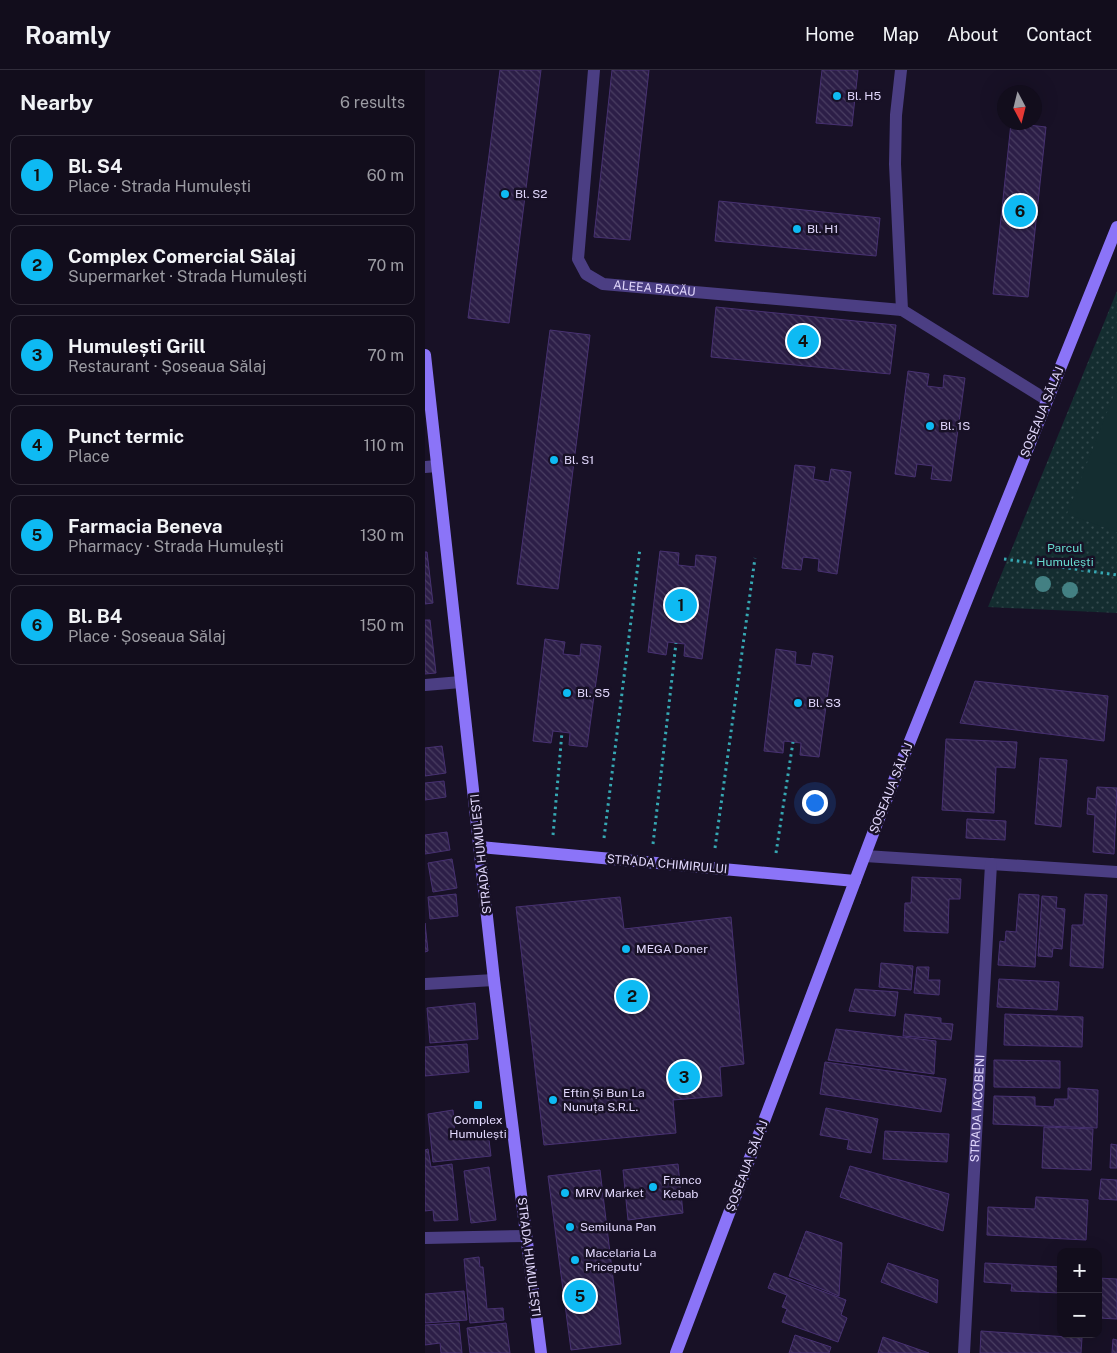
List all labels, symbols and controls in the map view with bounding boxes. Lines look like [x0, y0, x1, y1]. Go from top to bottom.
text: Roamly [25, 21, 111, 49]
text: Home [805, 24, 855, 45]
text: Map [883, 24, 919, 45]
text: About [947, 24, 998, 45]
text: Contact [1026, 24, 1092, 45]
north arrow [997, 85, 1042, 130]
place label: Bl. H5 [847, 89, 881, 103]
text: Nearby [20, 90, 93, 115]
marker: Bl. H5 [831, 90, 843, 102]
text: 6 results [340, 93, 405, 112]
text: Bl. S4 [68, 155, 122, 177]
text: 1 [34, 166, 40, 185]
text: 60 m [367, 166, 404, 185]
text: Place · Strada Humulești [68, 177, 251, 196]
place label: Bl. S2 [515, 187, 547, 201]
marker: Bl. S2 [499, 188, 511, 200]
pin: 6 [1004, 192, 1036, 230]
place label: Bl. H1 [807, 222, 838, 236]
marker: Bl. H1 [791, 223, 803, 235]
text: Complex Comercial Sălaj [68, 245, 296, 267]
text: 2 [32, 256, 42, 275]
text: 70 m [367, 256, 404, 275]
text: Supermarket · Strada Humulești [68, 267, 307, 286]
street label: ALEEA BACĂU [613, 278, 696, 299]
pin: 4 [787, 322, 819, 360]
text: Humulești Grill [68, 335, 206, 357]
text: 3 [32, 346, 42, 365]
text: 70 m [367, 346, 404, 365]
text: Restaurant · Șoseaua Sălaj [68, 357, 266, 376]
street label: ȘOSEAUA SĂLAJ [1017, 365, 1067, 459]
place label: Bl. 1S [940, 419, 970, 433]
marker: Bl. 1S [924, 420, 936, 432]
text: Punct termic [68, 425, 184, 447]
text: 4 [32, 436, 42, 455]
text: 110 m [363, 436, 404, 455]
text: Place [68, 447, 110, 466]
place label: Bl. S1 [564, 453, 594, 467]
marker: Bl. S1 [548, 454, 560, 466]
text: Farmacia Beneva [68, 515, 223, 537]
text: 5 [32, 526, 42, 545]
text: 130 m [360, 526, 404, 545]
text: Pharmacy · Strada Humulești [68, 537, 284, 556]
park label: Parcul Humulești [1036, 541, 1094, 569]
pin: 1 [665, 586, 697, 624]
text: Bl. B4 [68, 605, 122, 627]
text: 6 [32, 616, 42, 635]
text: 150 m [360, 616, 404, 635]
text: Place · Șoseaua Sălaj [68, 627, 226, 646]
place label: Bl. S5 [577, 686, 610, 700]
marker: Bl. S5 [561, 687, 573, 699]
place label: Bl. S3 [808, 696, 841, 710]
marker: Bl. S3 [792, 697, 804, 709]
street label: ȘOSEAUA SĂLAJ [866, 741, 916, 835]
your location [802, 790, 828, 816]
street label: STRADA HUMULEȘTI [468, 793, 494, 915]
street label: STRADA CHIMIRULUI [606, 852, 728, 876]
place label: MEGA Doner [636, 942, 708, 956]
marker: MEGA Doner [620, 943, 632, 955]
pin: 2 [616, 977, 648, 1015]
street label: STRADA IACOBENI [968, 1054, 987, 1163]
pin: 3 [668, 1058, 700, 1096]
place label: Eftin Și Bun La Nunuța S.R.L. [563, 1086, 645, 1114]
marker: Eftin Și Bun La Nunuța S.R.L. [547, 1094, 559, 1106]
marker: Complex Humulești [472, 1099, 484, 1111]
place label: Complex Humulești [449, 1113, 507, 1141]
street label: ȘOSEAUA SĂLAJ [723, 1119, 771, 1213]
place label: Franco Kebab [663, 1173, 702, 1201]
marker: Franco Kebab [647, 1181, 659, 1193]
place label: MRV Market [575, 1186, 644, 1200]
marker: MRV Market [559, 1187, 571, 1199]
street label: STRADA HUMULEȘTI [515, 1196, 543, 1318]
place label: Semiluna Pan [580, 1220, 656, 1234]
marker: Semiluna Pan [564, 1221, 576, 1233]
place label: Macelaria La Priceputu' [585, 1246, 656, 1274]
map controls [1057, 1248, 1102, 1338]
button: + [1057, 1248, 1102, 1293]
marker: Macelaria La Priceputu' [569, 1254, 581, 1266]
pin: 5 [564, 1277, 596, 1315]
button: − [1057, 1293, 1102, 1338]

